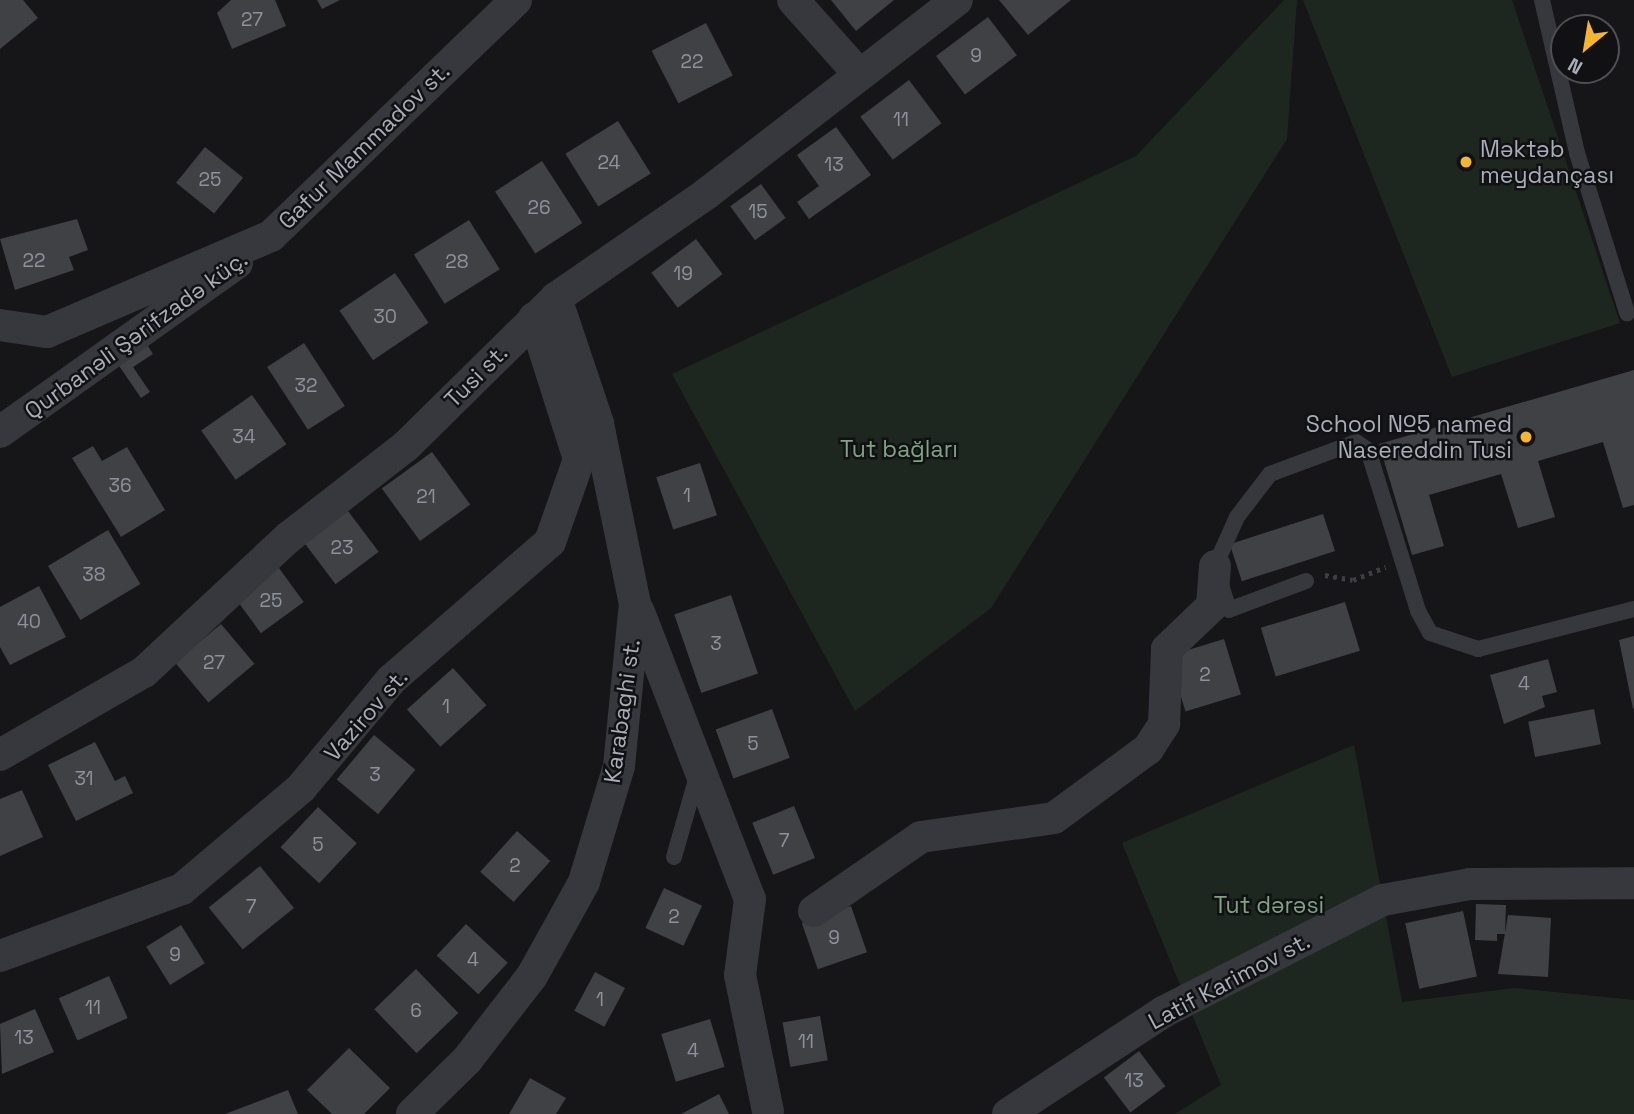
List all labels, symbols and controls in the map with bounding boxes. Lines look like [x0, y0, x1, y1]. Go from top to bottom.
house number: 27 [241, 9, 263, 31]
north arrow [1550, 14, 1620, 84]
house number: 9 [970, 45, 982, 67]
house number: 22 [681, 51, 703, 73]
text: N [1563, 52, 1587, 80]
street label: Gafur Mammadov st. [273, 57, 455, 235]
house number: 11 [893, 109, 909, 131]
place label: Məktəb meydançası [1480, 135, 1614, 189]
house number: 24 [598, 152, 620, 174]
house number: 13 [824, 154, 844, 176]
marker: Məktəb meydançası [1458, 154, 1474, 170]
house number: 25 [199, 169, 221, 191]
house number: 26 [527, 197, 551, 219]
house number: 15 [748, 201, 768, 223]
street label: Qurbanəli Şərifzadə küç. [19, 245, 253, 425]
house number: 22 [23, 250, 45, 272]
house number: 28 [445, 251, 469, 273]
house number: 19 [673, 263, 693, 285]
house number: 30 [373, 306, 397, 328]
street label: Tusi st. [439, 339, 513, 413]
house number: 32 [295, 375, 317, 397]
place label: School №5 named Nasereddin Tusi [1306, 410, 1512, 464]
house number: 34 [232, 426, 256, 448]
marker: School №5 named Nasereddin Tusi [1518, 429, 1534, 445]
park label: Tut bağları [840, 435, 958, 463]
house number: 36 [108, 475, 132, 497]
house number: 1 [683, 485, 691, 507]
house number: 21 [416, 486, 436, 508]
house number: 23 [331, 537, 353, 559]
house number: 38 [82, 564, 106, 586]
house number: 25 [260, 590, 282, 612]
house number: 40 [17, 611, 41, 633]
house number: 3 [710, 633, 722, 655]
street label: Karabaghi st. [598, 637, 646, 785]
house number: 27 [203, 652, 225, 674]
street label: Vazirov st. [319, 663, 413, 767]
house number: 2 [1199, 664, 1211, 686]
house number: 4 [1518, 673, 1530, 695]
house number: 1 [442, 696, 450, 718]
house number: 5 [747, 733, 759, 755]
house number: 3 [369, 764, 381, 786]
house number: 31 [74, 768, 94, 790]
house number: 7 [779, 830, 789, 852]
house number: 5 [312, 834, 324, 856]
house number: 2 [509, 855, 521, 877]
park label: Tut dərəsi [1214, 891, 1324, 919]
house number: 7 [246, 896, 256, 918]
house number: 2 [668, 906, 680, 928]
house number: 9 [828, 927, 840, 949]
street label: Latif Karimov st. [1143, 927, 1315, 1035]
house number: 9 [169, 944, 181, 966]
house number: 4 [467, 949, 479, 971]
house number: 1 [596, 989, 604, 1011]
house number: 11 [85, 997, 101, 1019]
house number: 6 [410, 1000, 422, 1022]
house number: 13 [14, 1027, 34, 1049]
house number: 11 [798, 1031, 814, 1053]
house number: 4 [687, 1040, 699, 1062]
house number: 13 [1124, 1070, 1144, 1092]

